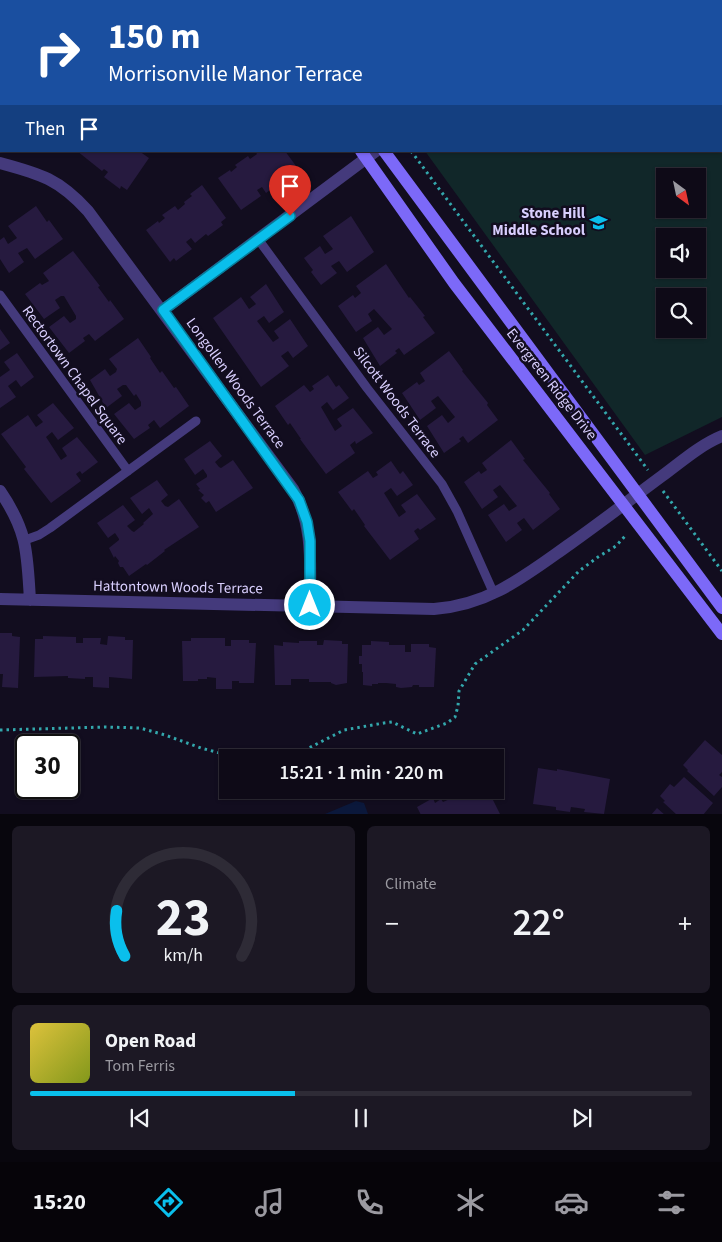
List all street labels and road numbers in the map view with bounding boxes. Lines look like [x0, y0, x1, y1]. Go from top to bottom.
street label: Rectortown Chapel Square [17, 302, 132, 449]
street label: Longollen Woods Terrace [181, 314, 290, 453]
street label: Evergreen Ridge Drive [501, 324, 602, 445]
street label: Silcott Woods Terrace [348, 342, 445, 462]
street label: Hattontown Woods Terrace [93, 576, 263, 599]

